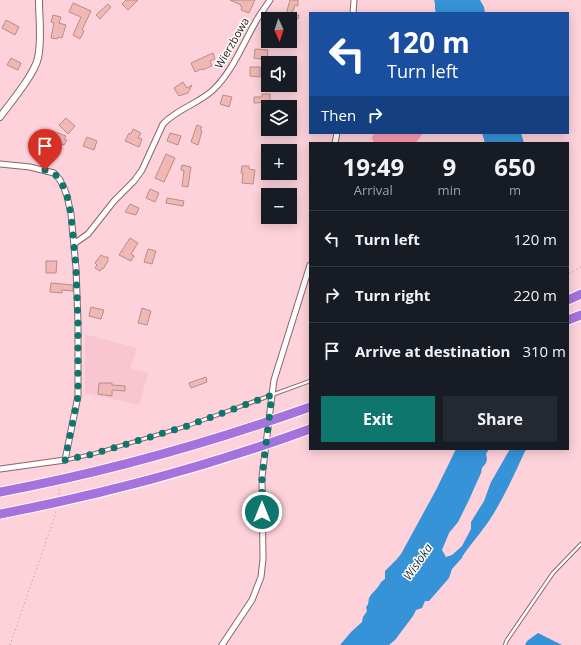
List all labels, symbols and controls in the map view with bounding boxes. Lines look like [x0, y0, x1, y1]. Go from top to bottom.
north arrow [261, 12, 297, 48]
map controls [261, 12, 297, 224]
street label: Wierzbowa [211, 14, 252, 71]
text: 120 m [387, 23, 470, 61]
icon: left [321, 28, 373, 80]
button: sound [261, 56, 297, 92]
text: Turn left [387, 59, 458, 83]
button: layers [261, 100, 297, 136]
icon: right [364, 104, 386, 126]
text: Then [321, 105, 356, 125]
pin [28, 129, 62, 170]
icon: arrive [34, 135, 56, 157]
button: + [261, 144, 297, 180]
text: 19:49 [342, 150, 404, 183]
text: 9 [442, 150, 456, 183]
text: 650 [494, 150, 536, 183]
text: Arrival [354, 181, 393, 199]
text: min [438, 181, 461, 199]
text: m [509, 181, 521, 199]
button: − [261, 188, 297, 224]
icon: left [321, 228, 343, 250]
text: Turn left [355, 229, 420, 249]
text: 120 m [513, 229, 557, 249]
icon: right [321, 284, 343, 306]
text: Turn right [355, 285, 430, 305]
text: 220 m [513, 285, 557, 305]
icon: arrive [321, 340, 343, 362]
text: Arrive at destination [355, 341, 510, 361]
text: 310 m [522, 341, 566, 361]
button: Exit [321, 396, 435, 442]
button: Share [443, 396, 557, 442]
position arrow [241, 491, 283, 533]
water label: Wisłoka [399, 540, 436, 583]

